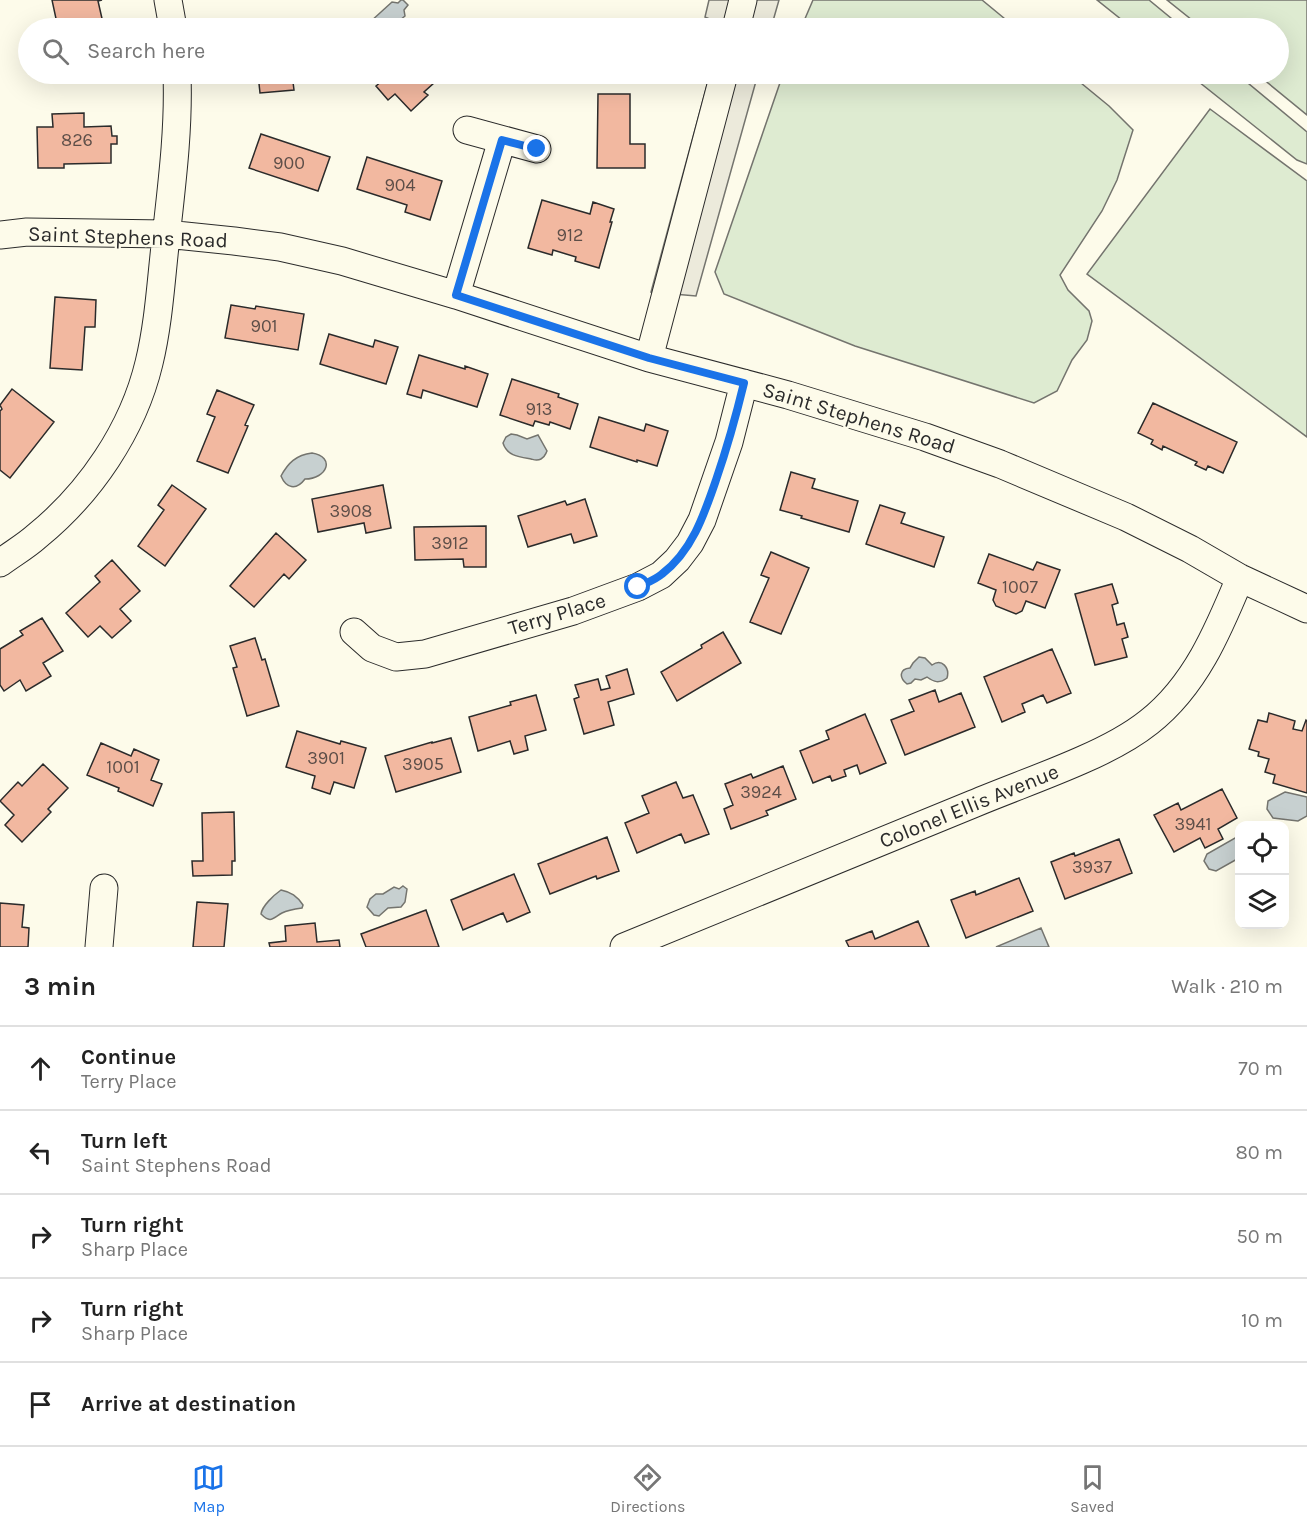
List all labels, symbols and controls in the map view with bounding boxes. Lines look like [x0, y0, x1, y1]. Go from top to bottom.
search box [18, 18, 1289, 84]
icon: search [39, 35, 72, 68]
text: Search here [87, 38, 205, 64]
house number: 826 [61, 129, 93, 151]
route end [523, 135, 549, 161]
house number: 900 [273, 152, 305, 174]
house number: 904 [384, 174, 416, 196]
street label: Saint Stephens Road [28, 222, 228, 252]
house number: 912 [557, 224, 583, 246]
house number: 901 [250, 315, 278, 337]
street label: Saint Stephens Road [760, 377, 958, 459]
house number: 913 [525, 398, 553, 420]
house number: 3908 [330, 500, 372, 522]
house number: 3912 [431, 532, 469, 554]
route start [624, 573, 650, 599]
house number: 1007 [1002, 576, 1038, 598]
street label: Terry Place [506, 588, 608, 640]
house number: 3901 [307, 747, 345, 769]
house number: 3905 [402, 753, 444, 775]
house number: 1001 [106, 756, 140, 778]
street label: Colonel Ellis Avenue [876, 759, 1062, 853]
house number: 3924 [740, 781, 782, 803]
house number: 3941 [1174, 813, 1212, 835]
map controls [1235, 821, 1289, 929]
button: locate [1235, 821, 1289, 875]
house number: 3937 [1072, 856, 1113, 878]
button: layers [1235, 875, 1289, 929]
text: 3 min [24, 971, 96, 1002]
text: Walk · 210 m [1171, 975, 1283, 998]
text: Continue [81, 1044, 176, 1070]
icon: ahead [24, 1052, 57, 1085]
text: 70 m [1238, 1057, 1283, 1080]
text: Terry Place [81, 1070, 177, 1093]
text: Turn left [81, 1128, 168, 1154]
icon: left [24, 1136, 57, 1169]
text: 80 m [1235, 1141, 1283, 1164]
text: Saint Stephens Road [81, 1154, 272, 1177]
text: Turn right [81, 1212, 184, 1238]
icon: right [24, 1220, 57, 1253]
text: 50 m [1236, 1225, 1283, 1248]
text: Sharp Place [81, 1238, 188, 1261]
text: Turn right [81, 1296, 184, 1322]
icon: right [24, 1304, 57, 1337]
text: 10 m [1241, 1309, 1283, 1332]
text: Sharp Place [81, 1322, 188, 1345]
icon: arrive [24, 1388, 57, 1421]
text: Arrive at destination [81, 1391, 296, 1417]
tab: Map [192, 1461, 225, 1516]
tab: Directions [610, 1461, 685, 1516]
tab: Saved [1070, 1461, 1115, 1516]

